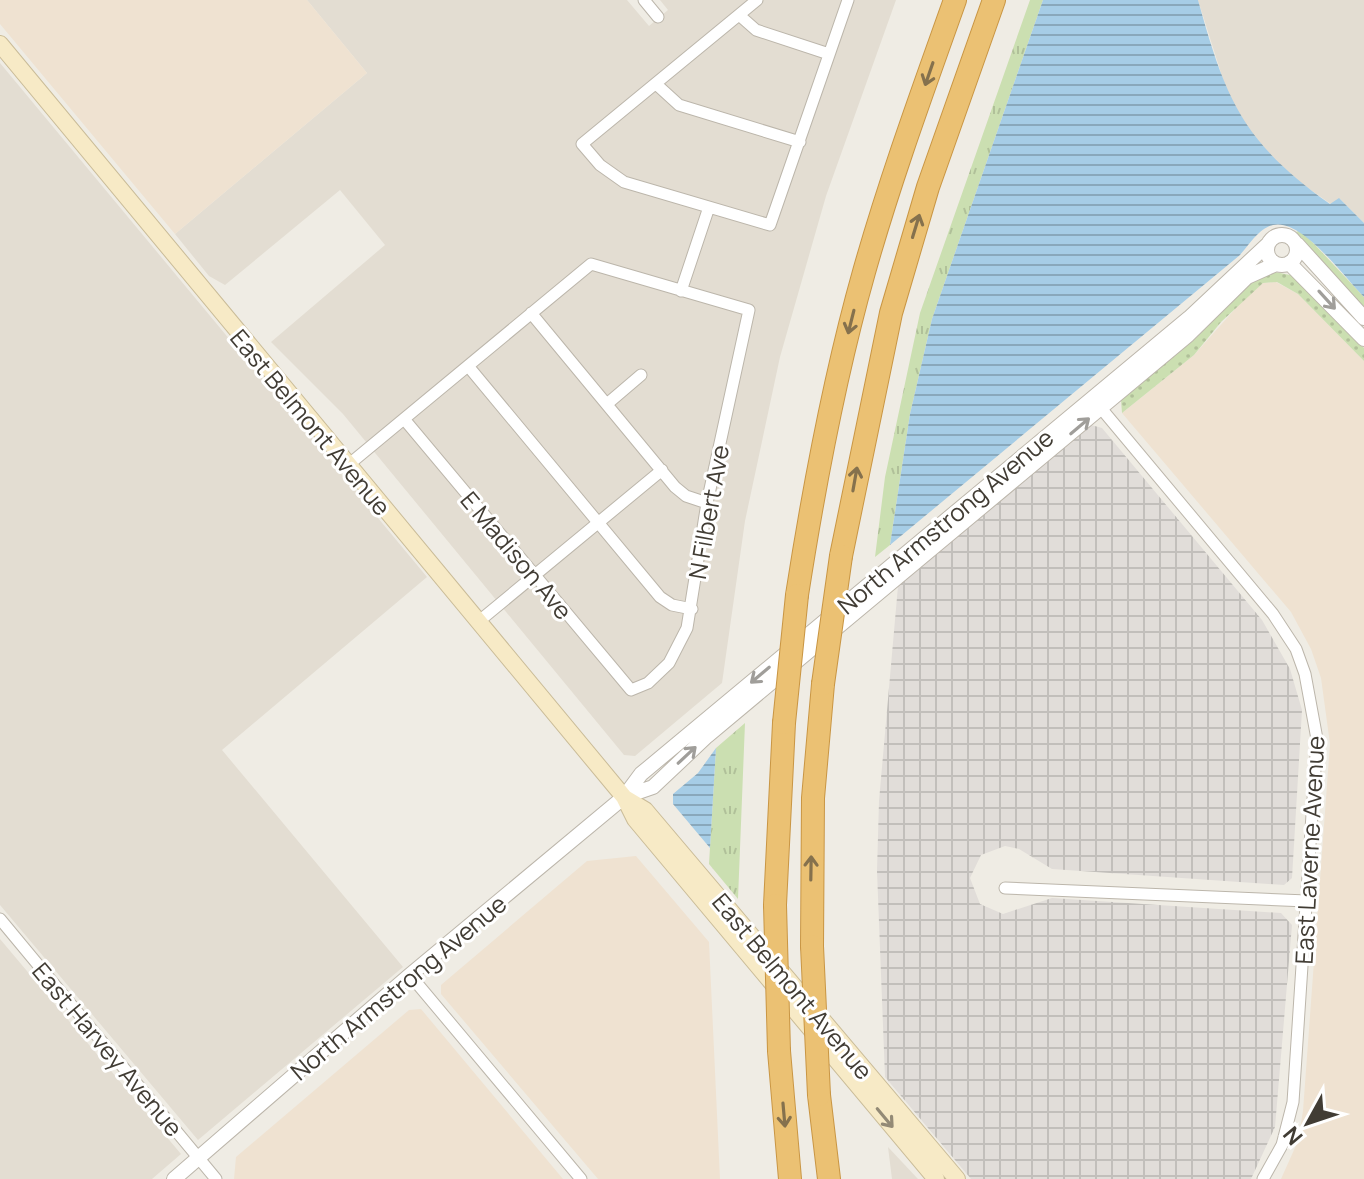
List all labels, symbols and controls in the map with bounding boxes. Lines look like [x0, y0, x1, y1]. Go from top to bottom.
one-way arrow [921, 61, 936, 86]
one-way arrow [909, 214, 924, 240]
one-way arrow [1318, 290, 1336, 310]
one-way arrow [843, 308, 858, 334]
street label: East Belmont Avenue [223, 322, 399, 522]
one-way arrow [1069, 417, 1090, 435]
street label: North Armstrong Avenue [830, 421, 1060, 621]
street label: N Filbert Ave [680, 442, 736, 582]
one-way arrow [849, 467, 864, 492]
street label: E Madison Ave [454, 484, 580, 626]
one-way arrow [750, 666, 771, 684]
street label: East Laverne Avenue [1287, 735, 1331, 965]
one-way arrow [677, 746, 697, 764]
one-way arrow [804, 855, 819, 882]
street label: East Belmont Avenue [705, 886, 881, 1086]
street label: North Armstrong Avenue [283, 887, 513, 1087]
street label: East Harvey Avenue [25, 955, 191, 1143]
north arrow [1268, 1083, 1348, 1163]
one-way arrow [776, 1101, 791, 1128]
one-way arrow [876, 1107, 894, 1128]
text: N [1276, 1120, 1309, 1152]

